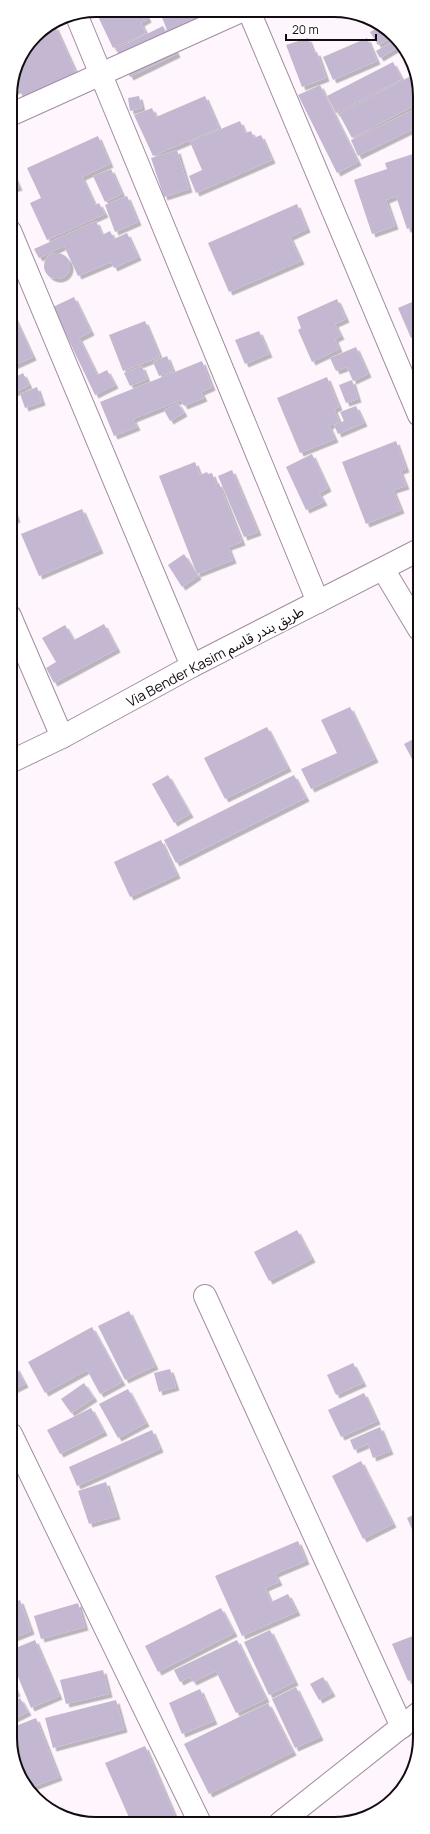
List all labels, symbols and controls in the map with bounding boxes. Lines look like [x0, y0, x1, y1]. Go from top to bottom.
scale bar [286, 16, 376, 42]
text: 20 m [292, 21, 319, 38]
street label: Via Bender Kasim طريق بندر قاسم [123, 601, 308, 713]

